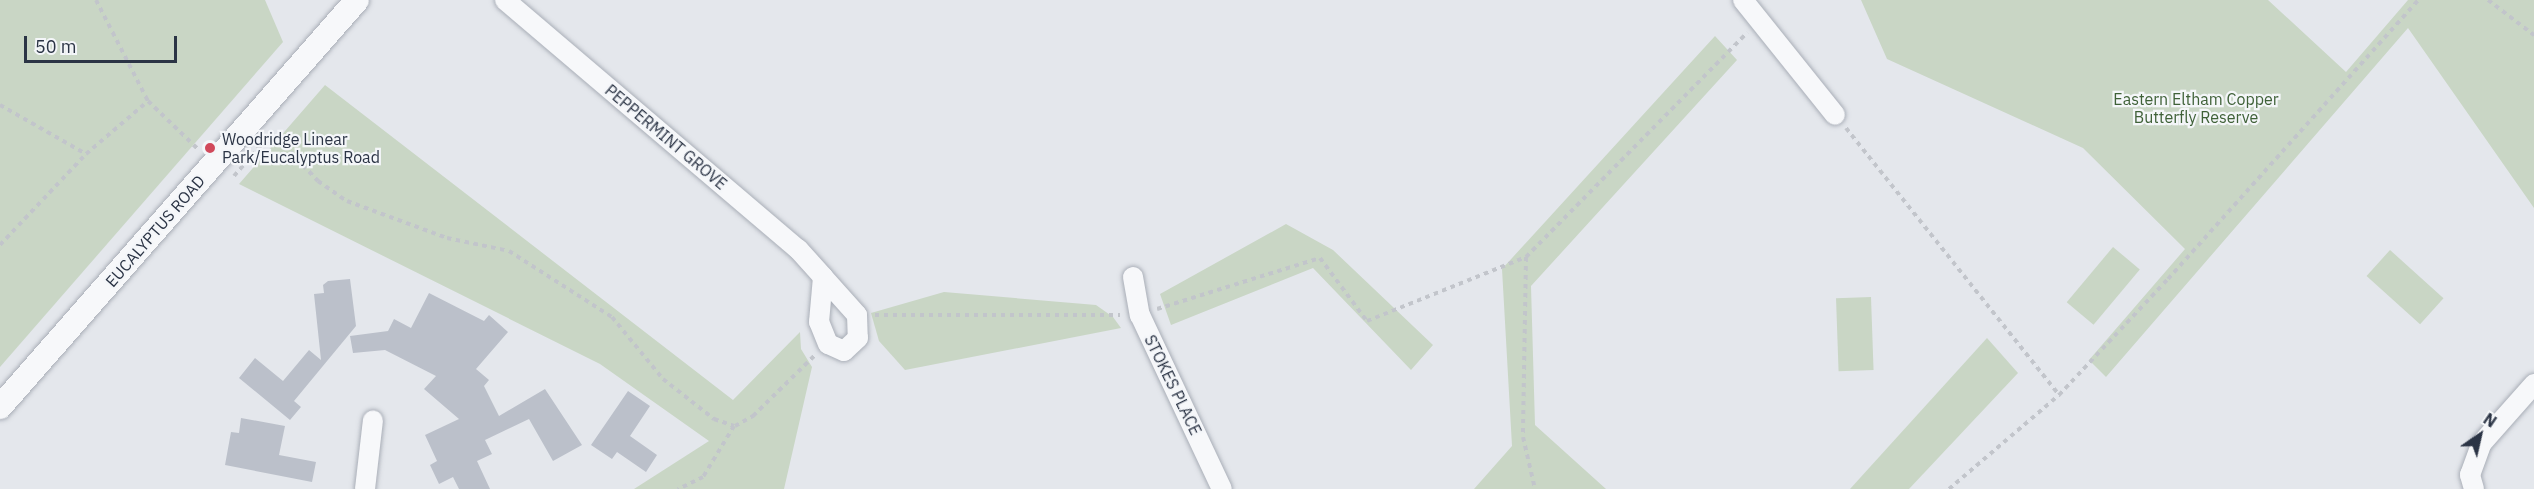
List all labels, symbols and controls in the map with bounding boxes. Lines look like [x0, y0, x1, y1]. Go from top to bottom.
scale bar [27, 24, 180, 62]
text: 50 m [35, 35, 77, 58]
street label: PEPPERMINT GROVE [601, 80, 731, 194]
park label: Eastern Eltham Copper Butterfly Reserve [2113, 89, 2279, 127]
place label: Woodridge Linear Park/Eucalyptus Road [222, 129, 380, 167]
marker: Woodridge Linear Park/Eucalyptus Road [203, 141, 217, 155]
street label: EUCALYPTUS ROAD [101, 171, 209, 291]
street label: STOKES PLACE [1140, 332, 1206, 438]
north arrow [2450, 405, 2510, 465]
text: N [2480, 409, 2500, 432]

